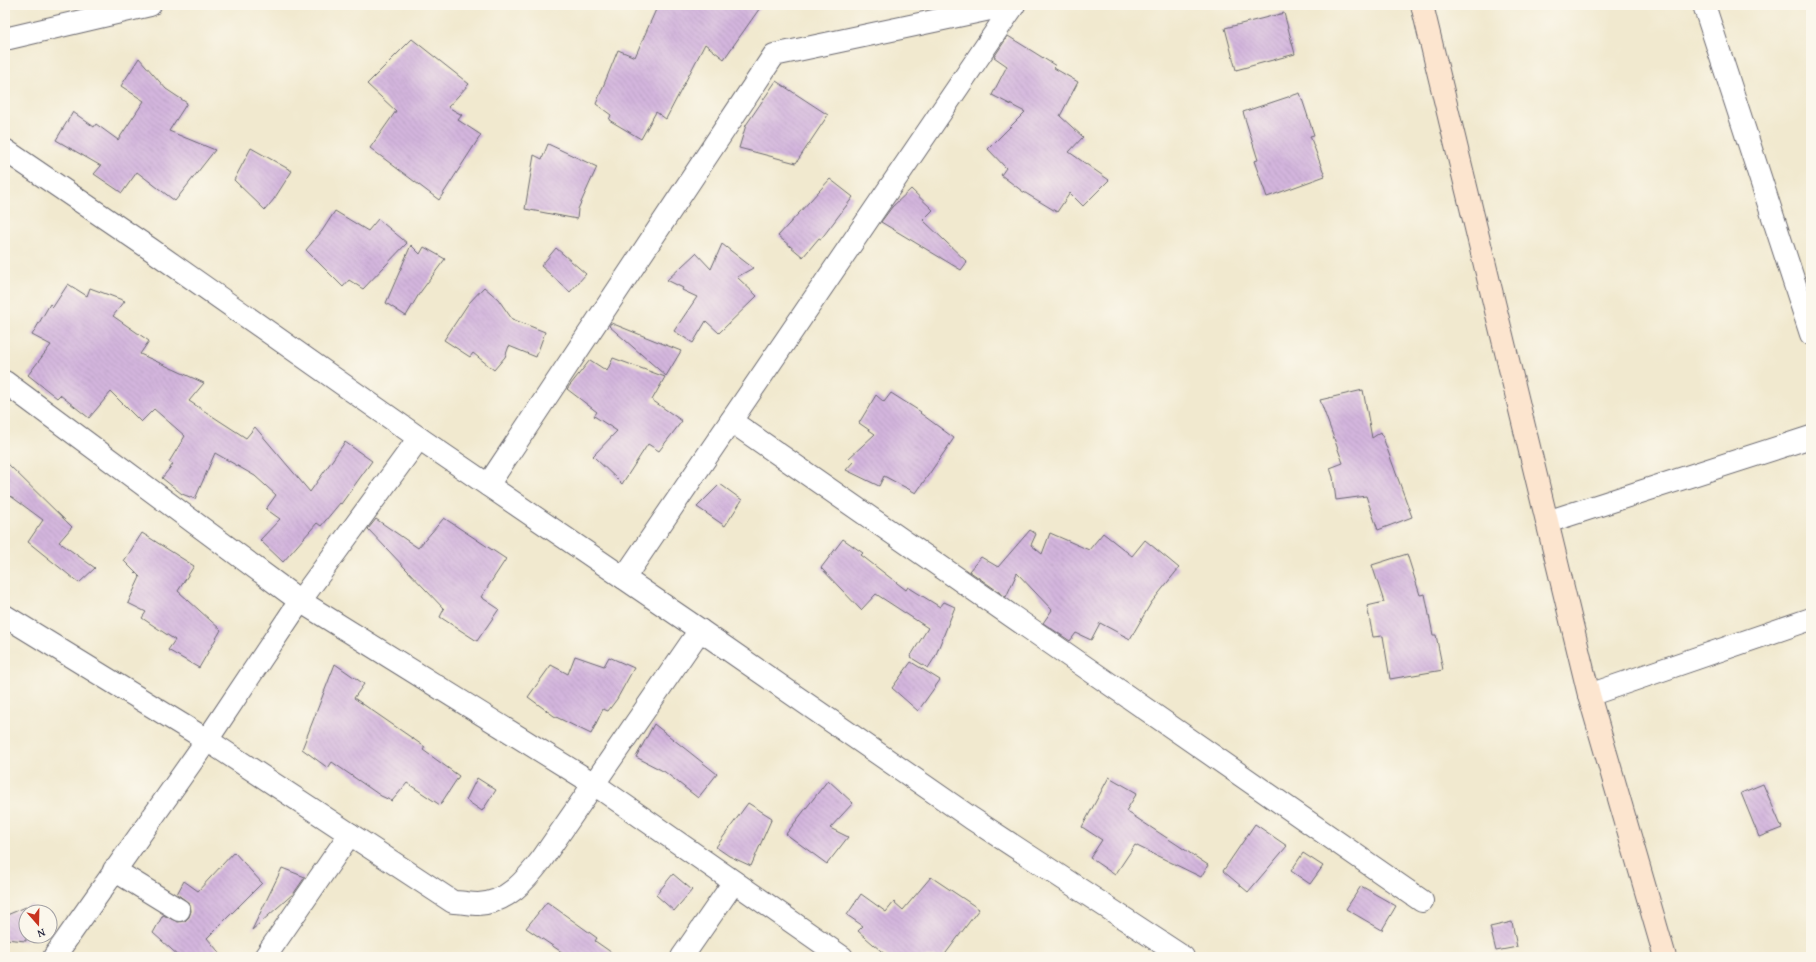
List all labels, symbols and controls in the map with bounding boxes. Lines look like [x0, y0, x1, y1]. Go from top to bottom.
north arrow [18, 904, 58, 944]
text: N [35, 925, 48, 942]

